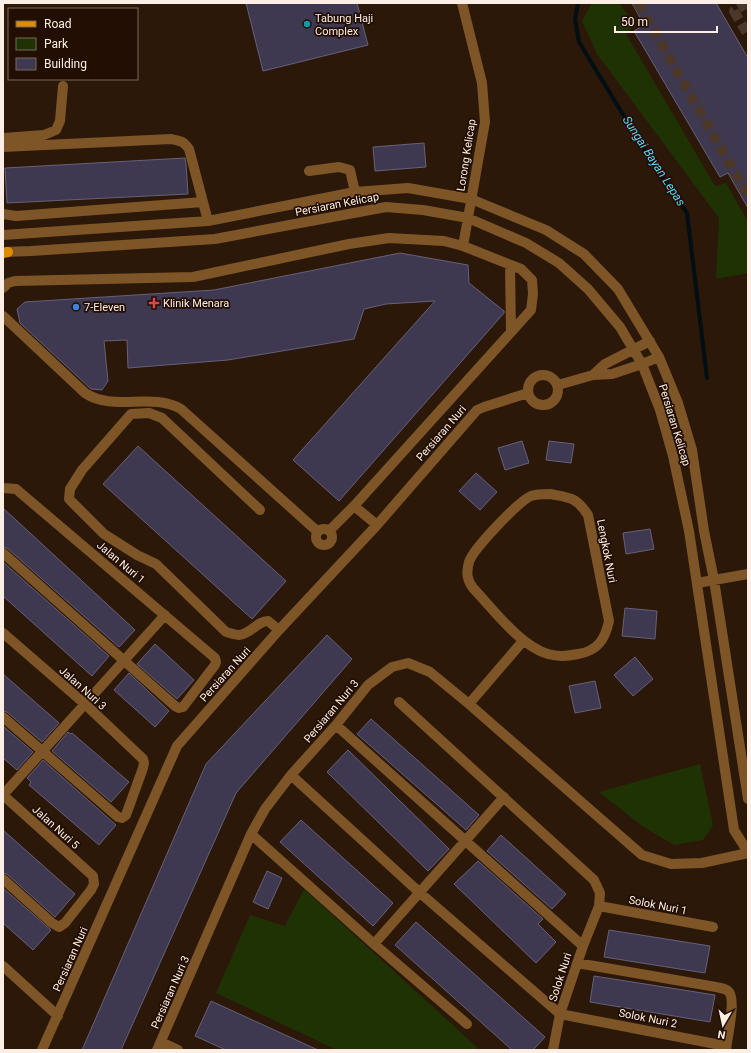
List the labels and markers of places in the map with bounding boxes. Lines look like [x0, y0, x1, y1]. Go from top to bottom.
place label: Tabung Haji Complex [315, 12, 373, 38]
marker: Tabung Haji Complex [302, 19, 312, 29]
marker: Klinik Menara [148, 297, 160, 309]
place label: Klinik Menara [163, 297, 229, 310]
place label: 7-Eleven [84, 301, 125, 314]
marker: 7-Eleven [71, 302, 81, 312]

